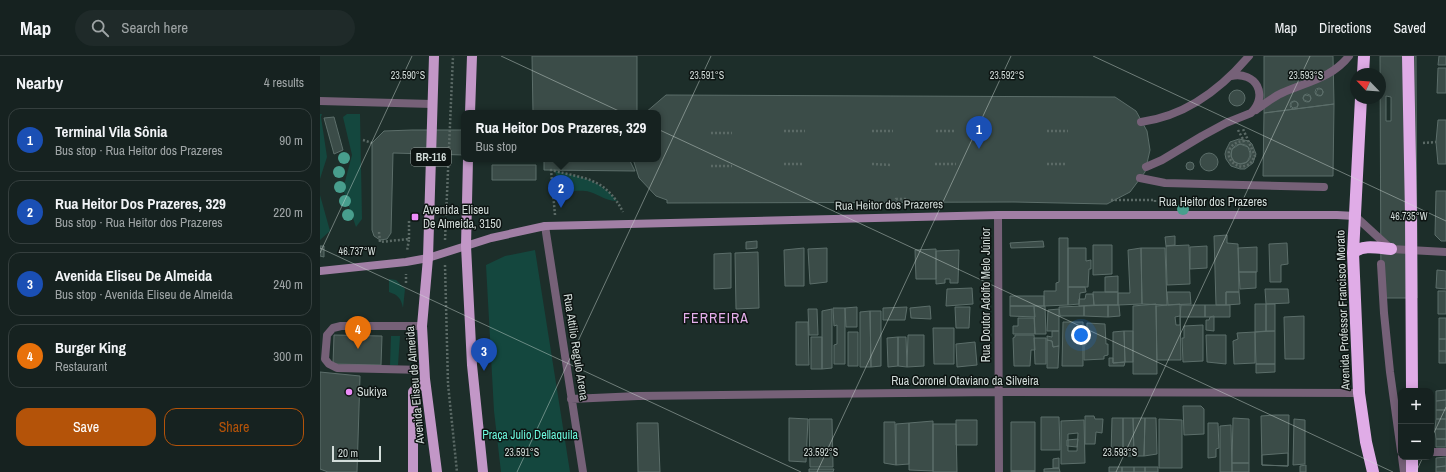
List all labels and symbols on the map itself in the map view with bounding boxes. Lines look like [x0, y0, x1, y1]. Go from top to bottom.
north arrow [1350, 68, 1386, 104]
text: 23.590°S [391, 69, 426, 82]
text: 23.591°S [690, 69, 725, 82]
text: 23.592°S [990, 69, 1025, 82]
text: 23.593°S [1289, 69, 1324, 82]
pin: 1 [966, 116, 992, 149]
road number: BR-116 [411, 148, 451, 166]
pin: 2 [548, 175, 574, 208]
street label: Rua Heitor dos Prazeres [1159, 194, 1267, 210]
street label: Rua Heitor dos Prazeres [835, 196, 943, 214]
place label: Avenida Eliseu De Almeida, 3150 [422, 202, 501, 232]
text: 46.735°W [1391, 210, 1428, 223]
marker: Avenida Eliseu De Almeida, 3150 [410, 212, 420, 222]
street label: Rua Doutor Adolfo Melo Júnior [978, 227, 994, 362]
street label: Avenida Professor Francisco Morato [1332, 230, 1354, 391]
text: 46.737°W [339, 245, 376, 258]
street label: Rua Attilio Regulo Arena [560, 293, 592, 402]
district label: FERREIRA [683, 309, 749, 327]
pin: 4 [345, 316, 371, 349]
street label: Avenida Eliseu de Almeida [402, 325, 428, 445]
your location [1071, 325, 1091, 345]
pin: 3 [471, 338, 497, 371]
street label: Rua Coronel Otaviano da Silveira [891, 373, 1039, 389]
place label: Sukiya [357, 384, 388, 400]
marker: Sukiya [344, 387, 354, 397]
park label: Praça Julio Dellaquila [482, 427, 578, 443]
scale bar [332, 444, 381, 463]
text: 23.591°S [505, 446, 540, 459]
text: 23.592°S [804, 446, 839, 459]
text: 23.593°S [1103, 446, 1138, 459]

